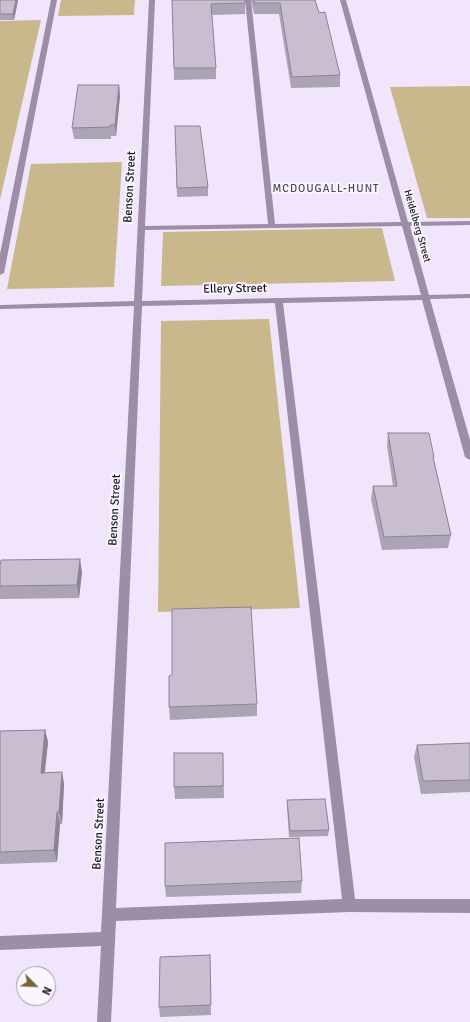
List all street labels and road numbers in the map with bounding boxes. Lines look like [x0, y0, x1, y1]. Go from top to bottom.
street label: Benson Street [121, 151, 139, 223]
street label: Heidelberg Street [401, 188, 433, 264]
street label: Ellery Street [203, 281, 267, 297]
street label: Benson Street [106, 474, 124, 546]
street label: Benson Street [90, 798, 108, 870]

